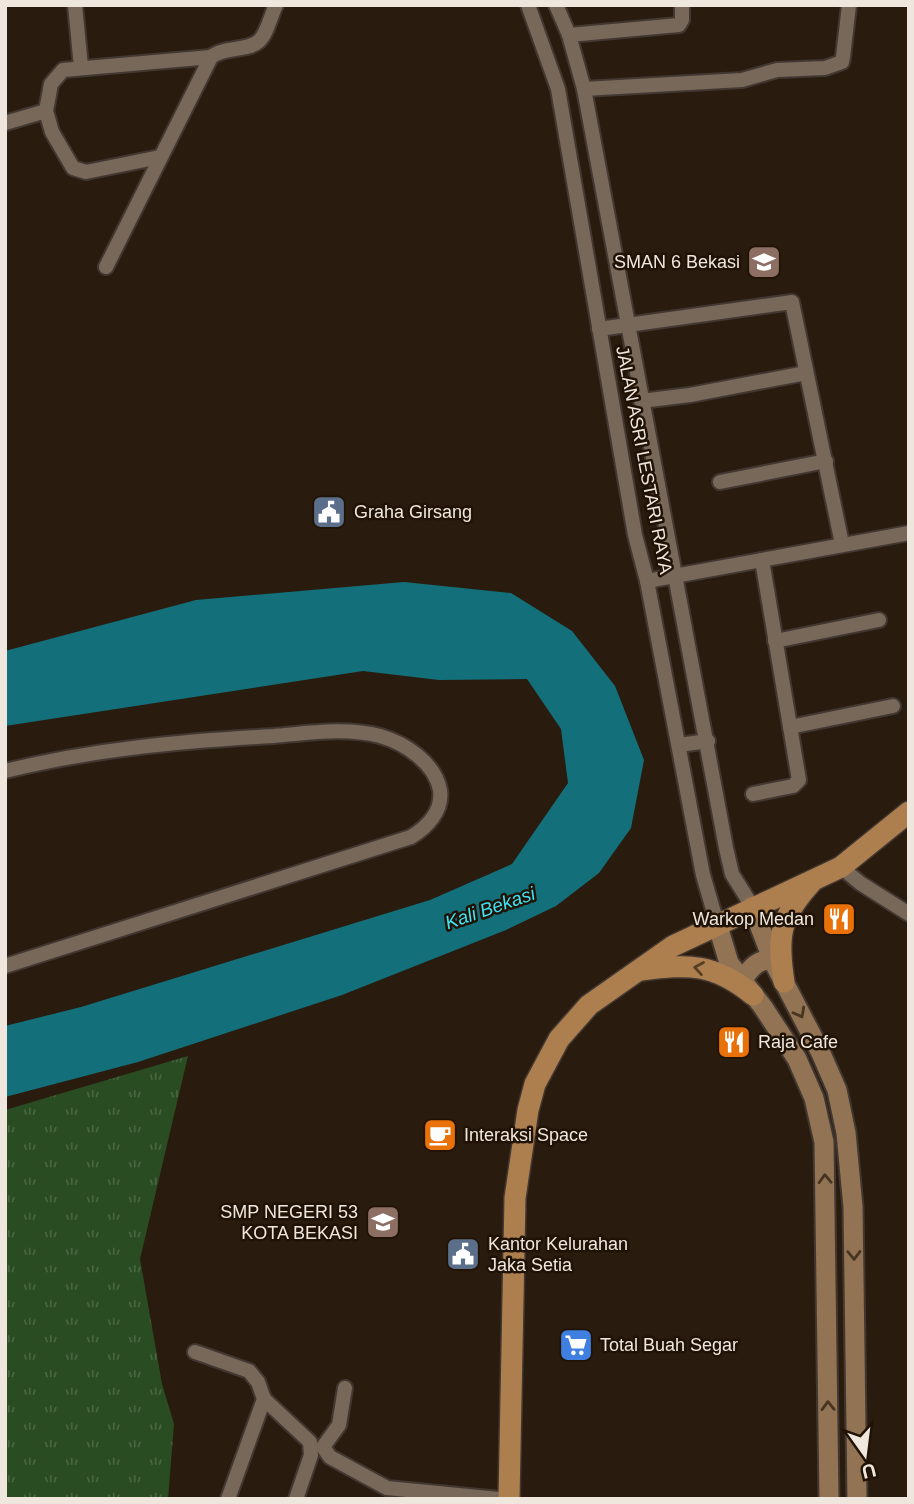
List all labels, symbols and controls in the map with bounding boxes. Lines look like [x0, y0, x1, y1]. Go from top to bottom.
school or university icon: SMAN 6 Bekasi [745, 243, 783, 281]
place label: SMAN 6 Bekasi [614, 252, 740, 272]
street label: JALAN ASRI LESTARI RAYA [612, 344, 676, 576]
public building icon: Graha Girsang [310, 493, 348, 531]
place label: Graha Girsang [354, 502, 472, 522]
water label: Kali Bekasi [442, 883, 539, 933]
restaurant icon: Warkop Medan [820, 900, 858, 938]
place label: Warkop Medan [693, 909, 814, 929]
one-way arrow [693, 961, 705, 976]
one-way arrow [792, 1006, 805, 1018]
restaurant icon: Raja Cafe [715, 1023, 753, 1061]
place label: Raja Cafe [758, 1032, 838, 1052]
cafe icon: Interaksi Space [421, 1116, 459, 1154]
place label: Interaksi Space [464, 1125, 588, 1145]
one-way arrow [818, 1173, 833, 1184]
place label: SMP NEGERI 53 KOTA BEKASI [220, 1202, 358, 1243]
school or university icon: SMP NEGERI 53 KOTA BEKASI [364, 1203, 402, 1241]
place label: Kantor Kelurahan Jaka Setia [488, 1234, 628, 1275]
public building icon: Kantor Kelurahan Jaka Setia [444, 1235, 482, 1273]
one-way arrow [846, 1251, 862, 1261]
supermarket icon: Total Buah Segar [557, 1326, 595, 1364]
place label: Total Buah Segar [600, 1335, 738, 1355]
one-way arrow [820, 1400, 836, 1411]
north arrow [830, 1420, 900, 1490]
text: U [860, 1459, 878, 1483]

